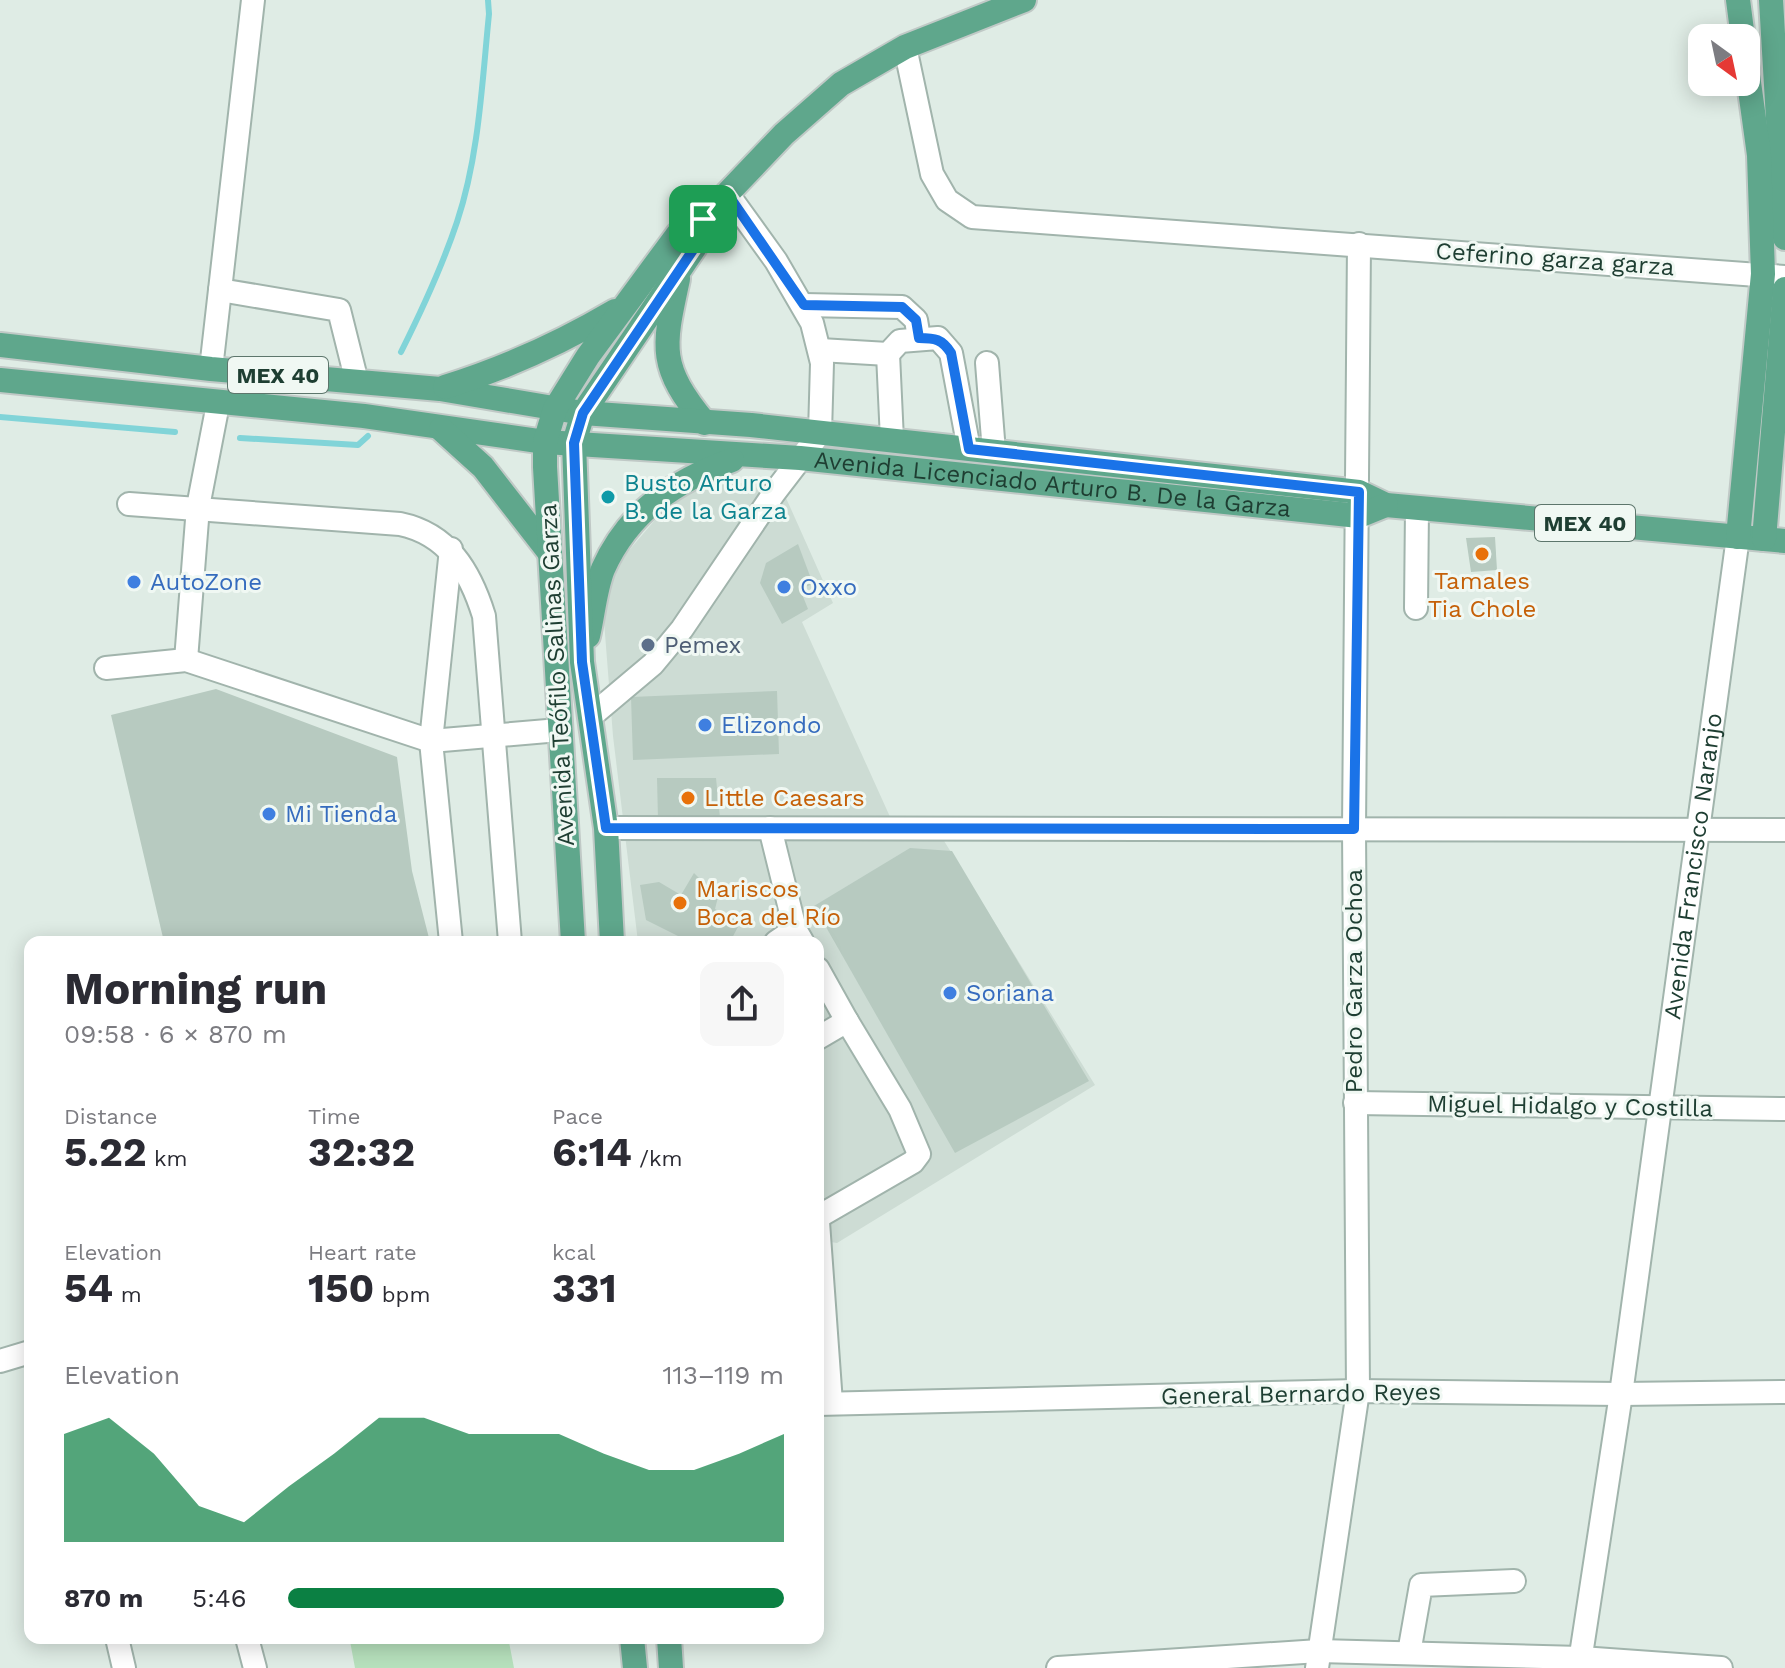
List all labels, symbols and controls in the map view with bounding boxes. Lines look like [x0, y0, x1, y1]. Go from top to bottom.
north arrow [1688, 24, 1760, 96]
map controls [1688, 24, 1760, 96]
pin [669, 185, 737, 253]
icon: arrive [681, 197, 725, 241]
street label: Ceferino garza garza [1435, 237, 1675, 281]
road number: MEX 40 [228, 357, 328, 393]
street label: Avenida Licenciado Arturo B. De la Garza [813, 446, 1292, 523]
place label: Busto Arturo B. de la Garza [624, 469, 787, 525]
marker: Busto Arturo B. de la Garza [599, 488, 617, 506]
street label: Avenida Teófilo Salinas Garza [534, 503, 580, 847]
road number: MEX 40 [1535, 505, 1635, 541]
marker: Tamales Tia Chole [1473, 545, 1491, 563]
place label: Tamales Tia Chole [1428, 567, 1536, 623]
place label: AutoZone [150, 568, 262, 596]
marker: AutoZone [125, 573, 143, 591]
place label: Oxxo [800, 573, 857, 601]
marker: Oxxo [775, 578, 793, 596]
place label: Pemex [664, 631, 741, 659]
marker: Pemex [639, 636, 657, 654]
place label: Elizondo [721, 711, 821, 739]
street label: Avenida Francisco Naranjo [1658, 711, 1728, 1021]
marker: Elizondo [696, 716, 714, 734]
place label: Little Caesars [704, 784, 865, 812]
marker: Little Caesars [679, 789, 697, 807]
place label: Mi Tienda [285, 800, 397, 828]
marker: Mi Tienda [260, 805, 278, 823]
street label: Pedro Garza Ochoa [1340, 869, 1368, 1093]
place label: Mariscos Boca del Río [696, 875, 841, 931]
marker: Mariscos Boca del Río [671, 894, 689, 912]
button: share [700, 962, 784, 1046]
text: Morning run [64, 963, 327, 1015]
place label: Soriana [966, 979, 1054, 1007]
marker: Soriana [941, 984, 959, 1002]
text: 09:58 · 6 × 870 m [64, 1019, 287, 1049]
street label: Miguel Hidalgo y Costilla [1427, 1090, 1713, 1122]
text: Distance [64, 1104, 158, 1129]
text: Time [308, 1104, 360, 1129]
text: Pace [552, 1104, 603, 1129]
text: 5.22 [64, 1129, 147, 1176]
text: 32:32 [308, 1129, 415, 1176]
text: 6:14 [552, 1129, 632, 1176]
text: km [147, 1146, 188, 1171]
text: /km [632, 1146, 682, 1171]
text: Elevation [64, 1240, 162, 1265]
text: Heart rate [308, 1240, 417, 1265]
text: kcal [552, 1240, 596, 1265]
text: 54 [64, 1265, 113, 1312]
text: 150 [308, 1265, 374, 1312]
text: 331 [552, 1265, 617, 1312]
text: m [113, 1282, 142, 1307]
text: bpm [374, 1282, 430, 1307]
text: Elevation [64, 1360, 180, 1390]
text: 113–119 m [662, 1360, 784, 1390]
street label: General Bernardo Reyes [1161, 1378, 1441, 1410]
text: 870 m [64, 1583, 143, 1613]
text: 5:46 [192, 1583, 247, 1613]

